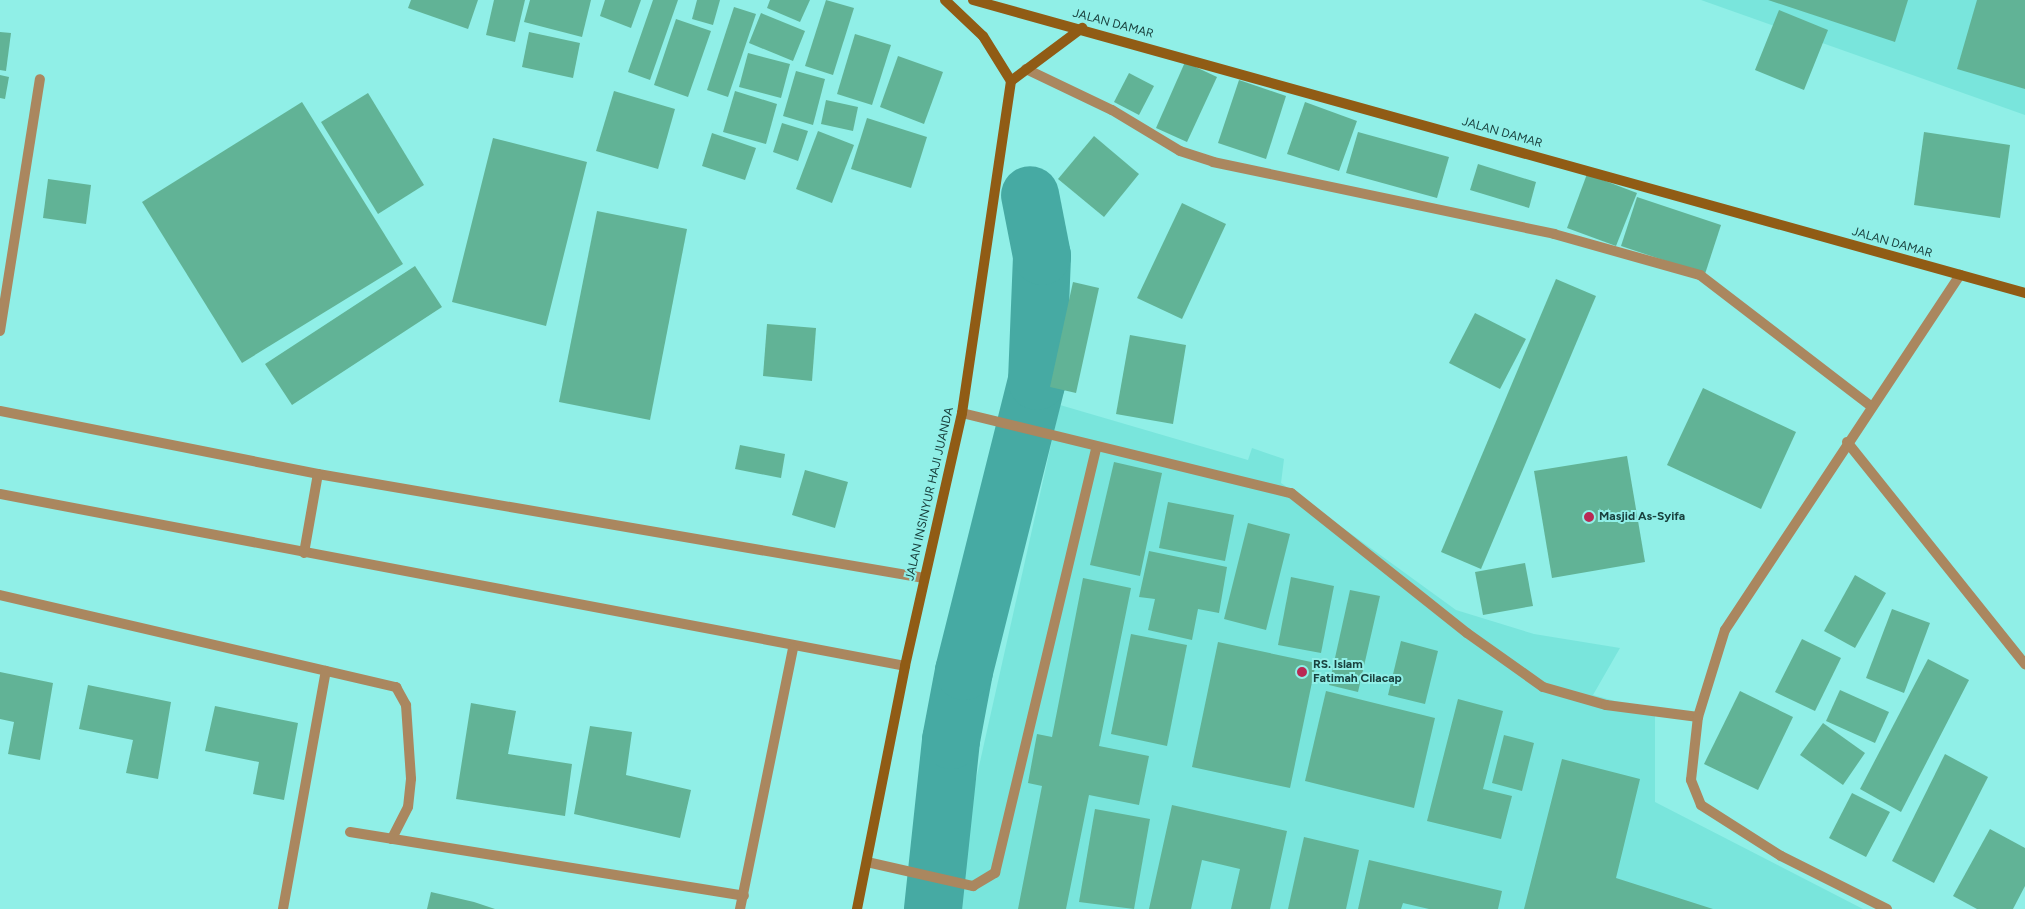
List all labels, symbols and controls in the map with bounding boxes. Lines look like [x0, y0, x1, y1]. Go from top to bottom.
street label: JALAN DAMAR [1071, 6, 1155, 42]
street label: JALAN DAMAR [1460, 115, 1544, 151]
street label: JALAN DAMAR [1850, 225, 1934, 261]
street label: JALAN INSINYUR HAJI JUANDA [903, 406, 957, 582]
place label: Masjid As-Syifa [1599, 510, 1685, 524]
marker: Masjid As-Syifa [1583, 511, 1595, 523]
place label: RS. Islam Fatimah Cilacap [1313, 658, 1402, 686]
marker: RS. Islam Fatimah Cilacap [1295, 665, 1309, 679]

